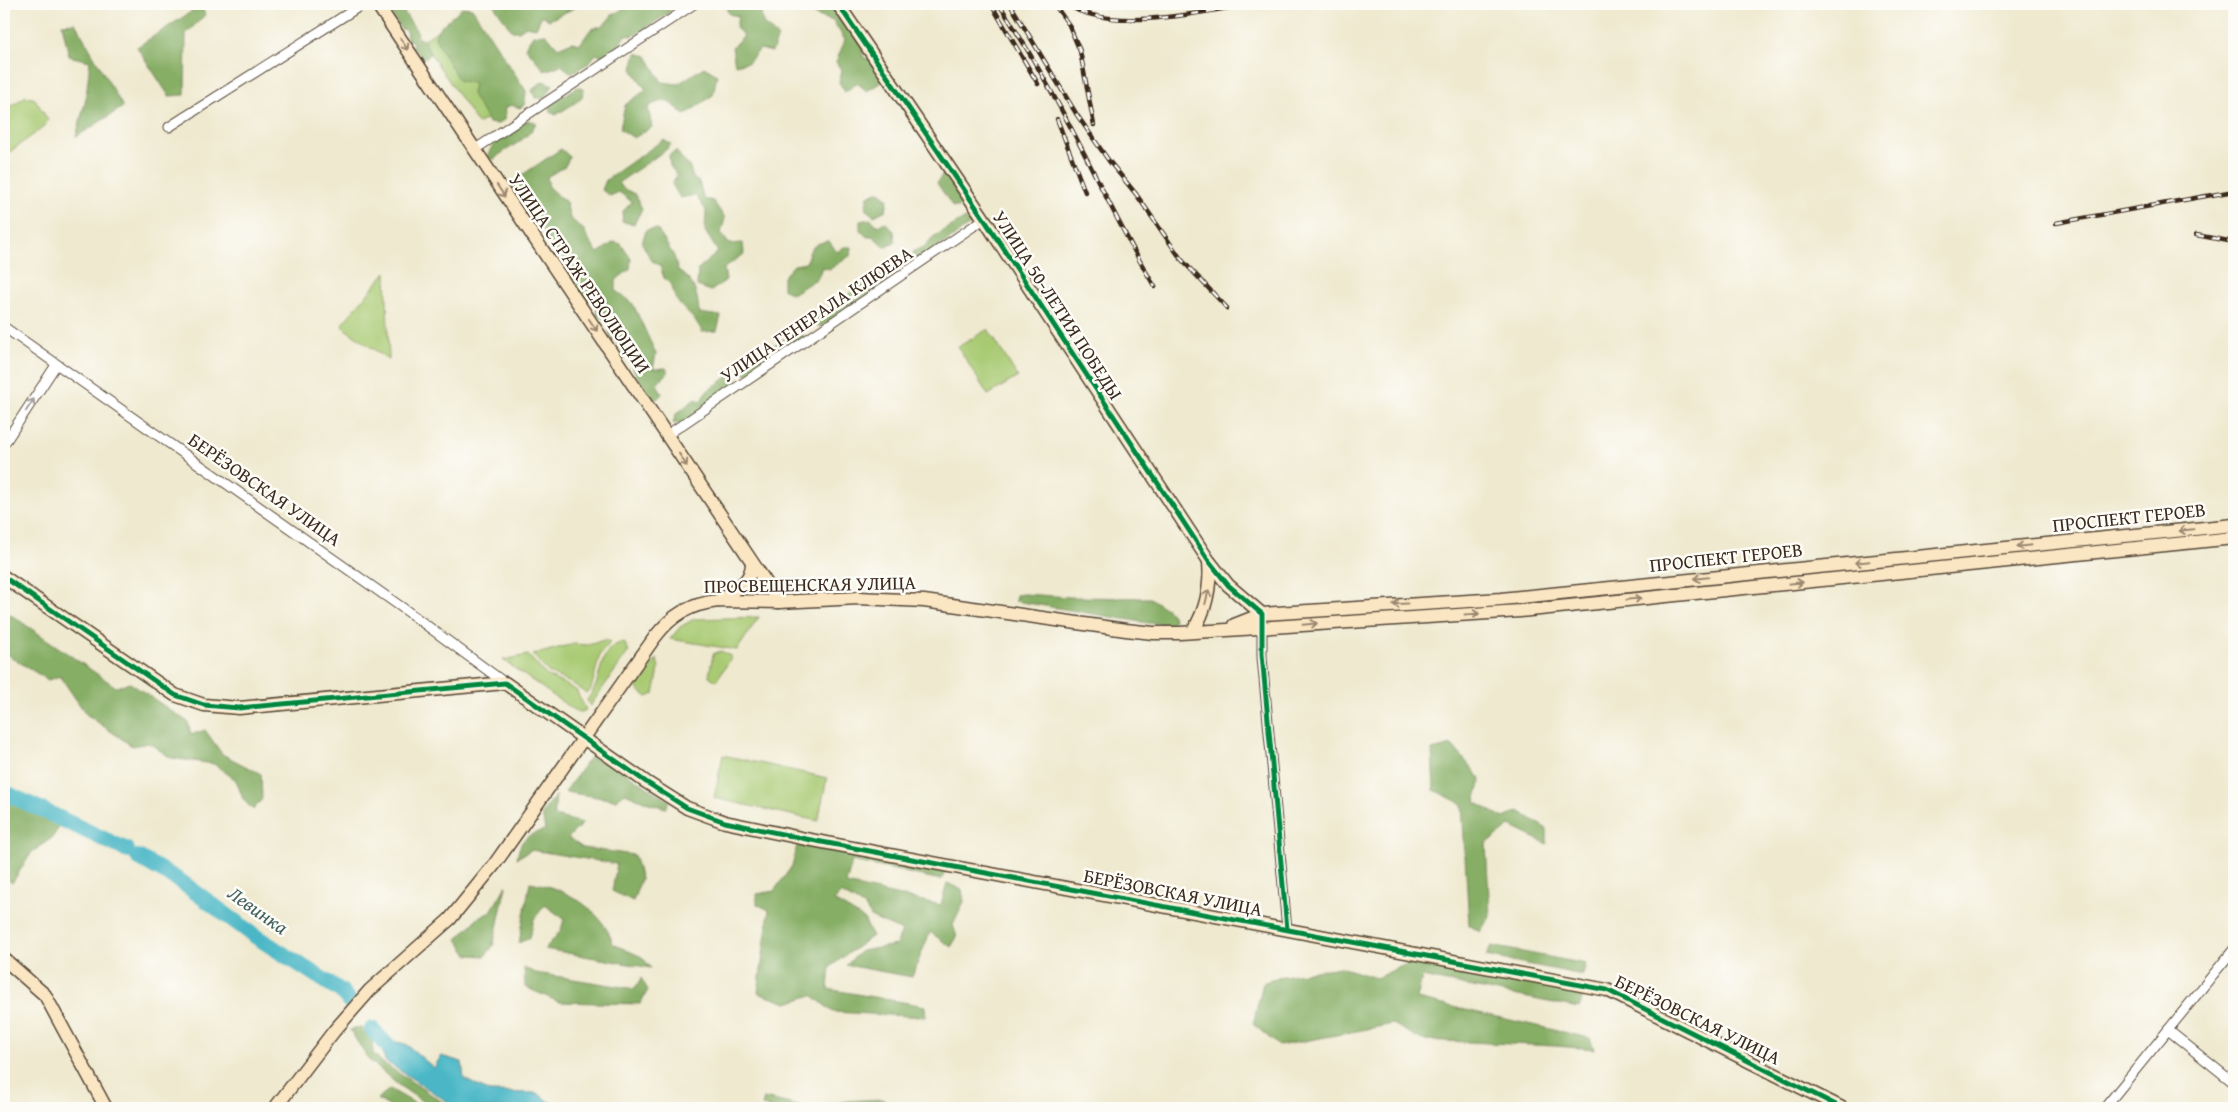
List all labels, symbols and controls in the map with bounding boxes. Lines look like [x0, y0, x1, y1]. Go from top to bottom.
one-way arrow [399, 37, 409, 51]
street label: УЛИЦА СТРАЖ РЕВОЛЮЦИИ [502, 167, 658, 379]
one-way arrow [496, 184, 506, 198]
street label: УЛИЦА 50-ЛЕТИЯ ПОБЕДЫ [986, 205, 1130, 405]
street label: УЛИЦА ГЕНЕРАЛА КЛЮЕВА [714, 239, 918, 389]
one-way arrow [587, 318, 598, 332]
one-way arrow [25, 398, 35, 412]
street label: БЕРЁЗОВСКАЯ УЛИЦА [183, 426, 348, 553]
one-way arrow [678, 453, 688, 467]
street label: ПРОСПЕКТ ГЕРОЕВ [2051, 495, 2207, 539]
one-way arrow [2178, 525, 2194, 535]
street label: ПРОСПЕКТ ГЕРОЕВ [1648, 535, 1804, 579]
one-way arrow [2016, 541, 2032, 551]
one-way arrow [1855, 557, 1871, 567]
street label: ПРОСВЕЩЕНСКАЯ УЛИЦА [704, 568, 917, 600]
one-way arrow [1693, 573, 1709, 583]
one-way arrow [1788, 578, 1804, 588]
one-way arrow [1203, 590, 1212, 606]
one-way arrow [1626, 595, 1642, 604]
one-way arrow [1392, 600, 1408, 609]
one-way arrow [1464, 610, 1480, 619]
one-way arrow [1302, 620, 1318, 629]
street label: БЕРЁЗОВСКАЯ УЛИЦА [1081, 861, 1265, 923]
water label: Левинка [222, 878, 295, 941]
street label: БЕРЁЗОВСКАЯ УЛИЦА [1610, 967, 1786, 1072]

